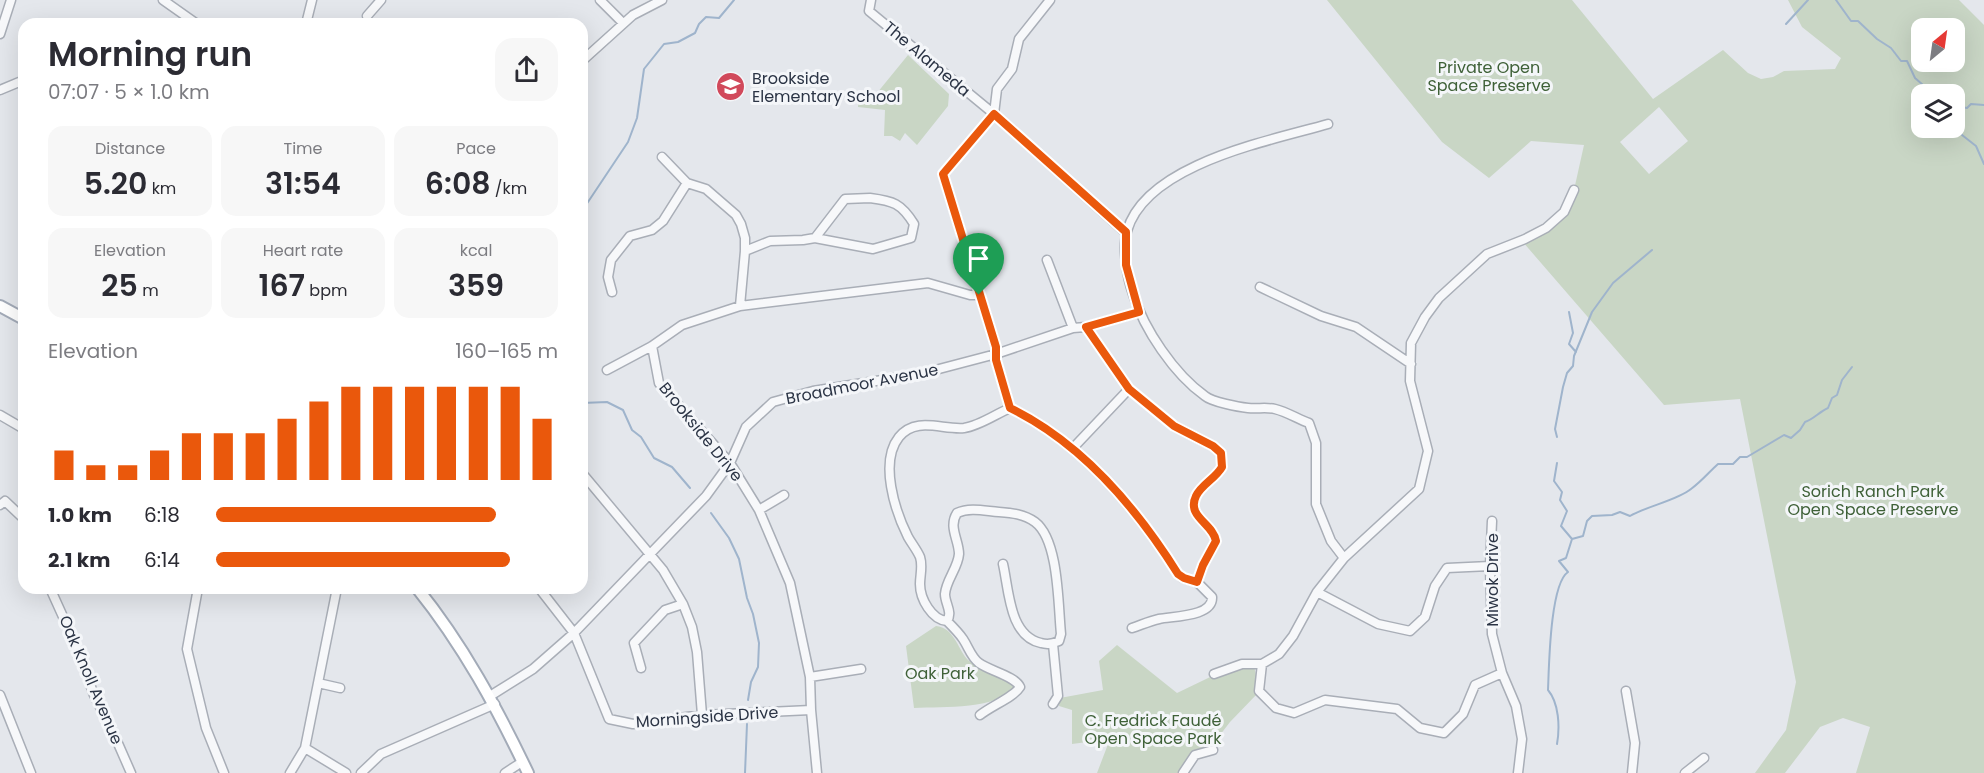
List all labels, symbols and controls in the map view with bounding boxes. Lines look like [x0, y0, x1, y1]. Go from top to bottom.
street label: The Alameda [879, 16, 975, 102]
north arrow [1911, 18, 1965, 72]
map controls [1911, 18, 1965, 138]
text: Morning run [48, 31, 252, 78]
button: share [495, 38, 558, 101]
park label: Private Open Space Preserve [1427, 56, 1551, 97]
place label: Brookside Elementary School [752, 67, 900, 108]
school or university icon: Brookside Elementary School [715, 71, 747, 103]
text: 07:07 · 5 × 1.0 km [48, 78, 210, 106]
button: layers [1911, 84, 1965, 138]
text: Distance [95, 137, 165, 160]
text: Time [284, 137, 323, 160]
text: Pace [456, 137, 496, 160]
text: 5.20 [84, 162, 147, 205]
text: 31:54 [265, 162, 341, 205]
text: 6:08 [425, 162, 491, 205]
text: km [147, 177, 176, 200]
text: /km [491, 177, 527, 200]
pin [953, 233, 1004, 295]
text: Elevation [94, 239, 166, 262]
text: Heart rate [263, 239, 343, 262]
text: kcal [460, 239, 492, 262]
icon: arrive [962, 242, 995, 275]
text: 25 [101, 264, 138, 307]
text: 167 [259, 264, 305, 307]
text: 359 [448, 264, 504, 307]
text: m [138, 279, 159, 302]
text: bpm [305, 279, 347, 302]
text: Elevation [48, 337, 138, 365]
text: 160–165 m [455, 337, 558, 365]
street label: Broadmoor Avenue [784, 358, 940, 410]
street label: Brookside Drive [654, 377, 748, 487]
park label: Sorich Ranch Park Open Space Preserve [1787, 480, 1959, 521]
text: 1.0 km [48, 501, 112, 529]
text: 6:18 [144, 501, 180, 529]
street label: Miwok Drive [1481, 533, 1504, 627]
text: 2.1 km [48, 546, 110, 574]
text: 6:14 [144, 546, 180, 574]
street label: Oak Knoll Avenue [53, 612, 129, 748]
park label: Oak Park [905, 662, 976, 685]
street label: Morningside Drive [635, 701, 779, 733]
park label: C. Fredrick Faudé Open Space Park [1084, 709, 1222, 750]

